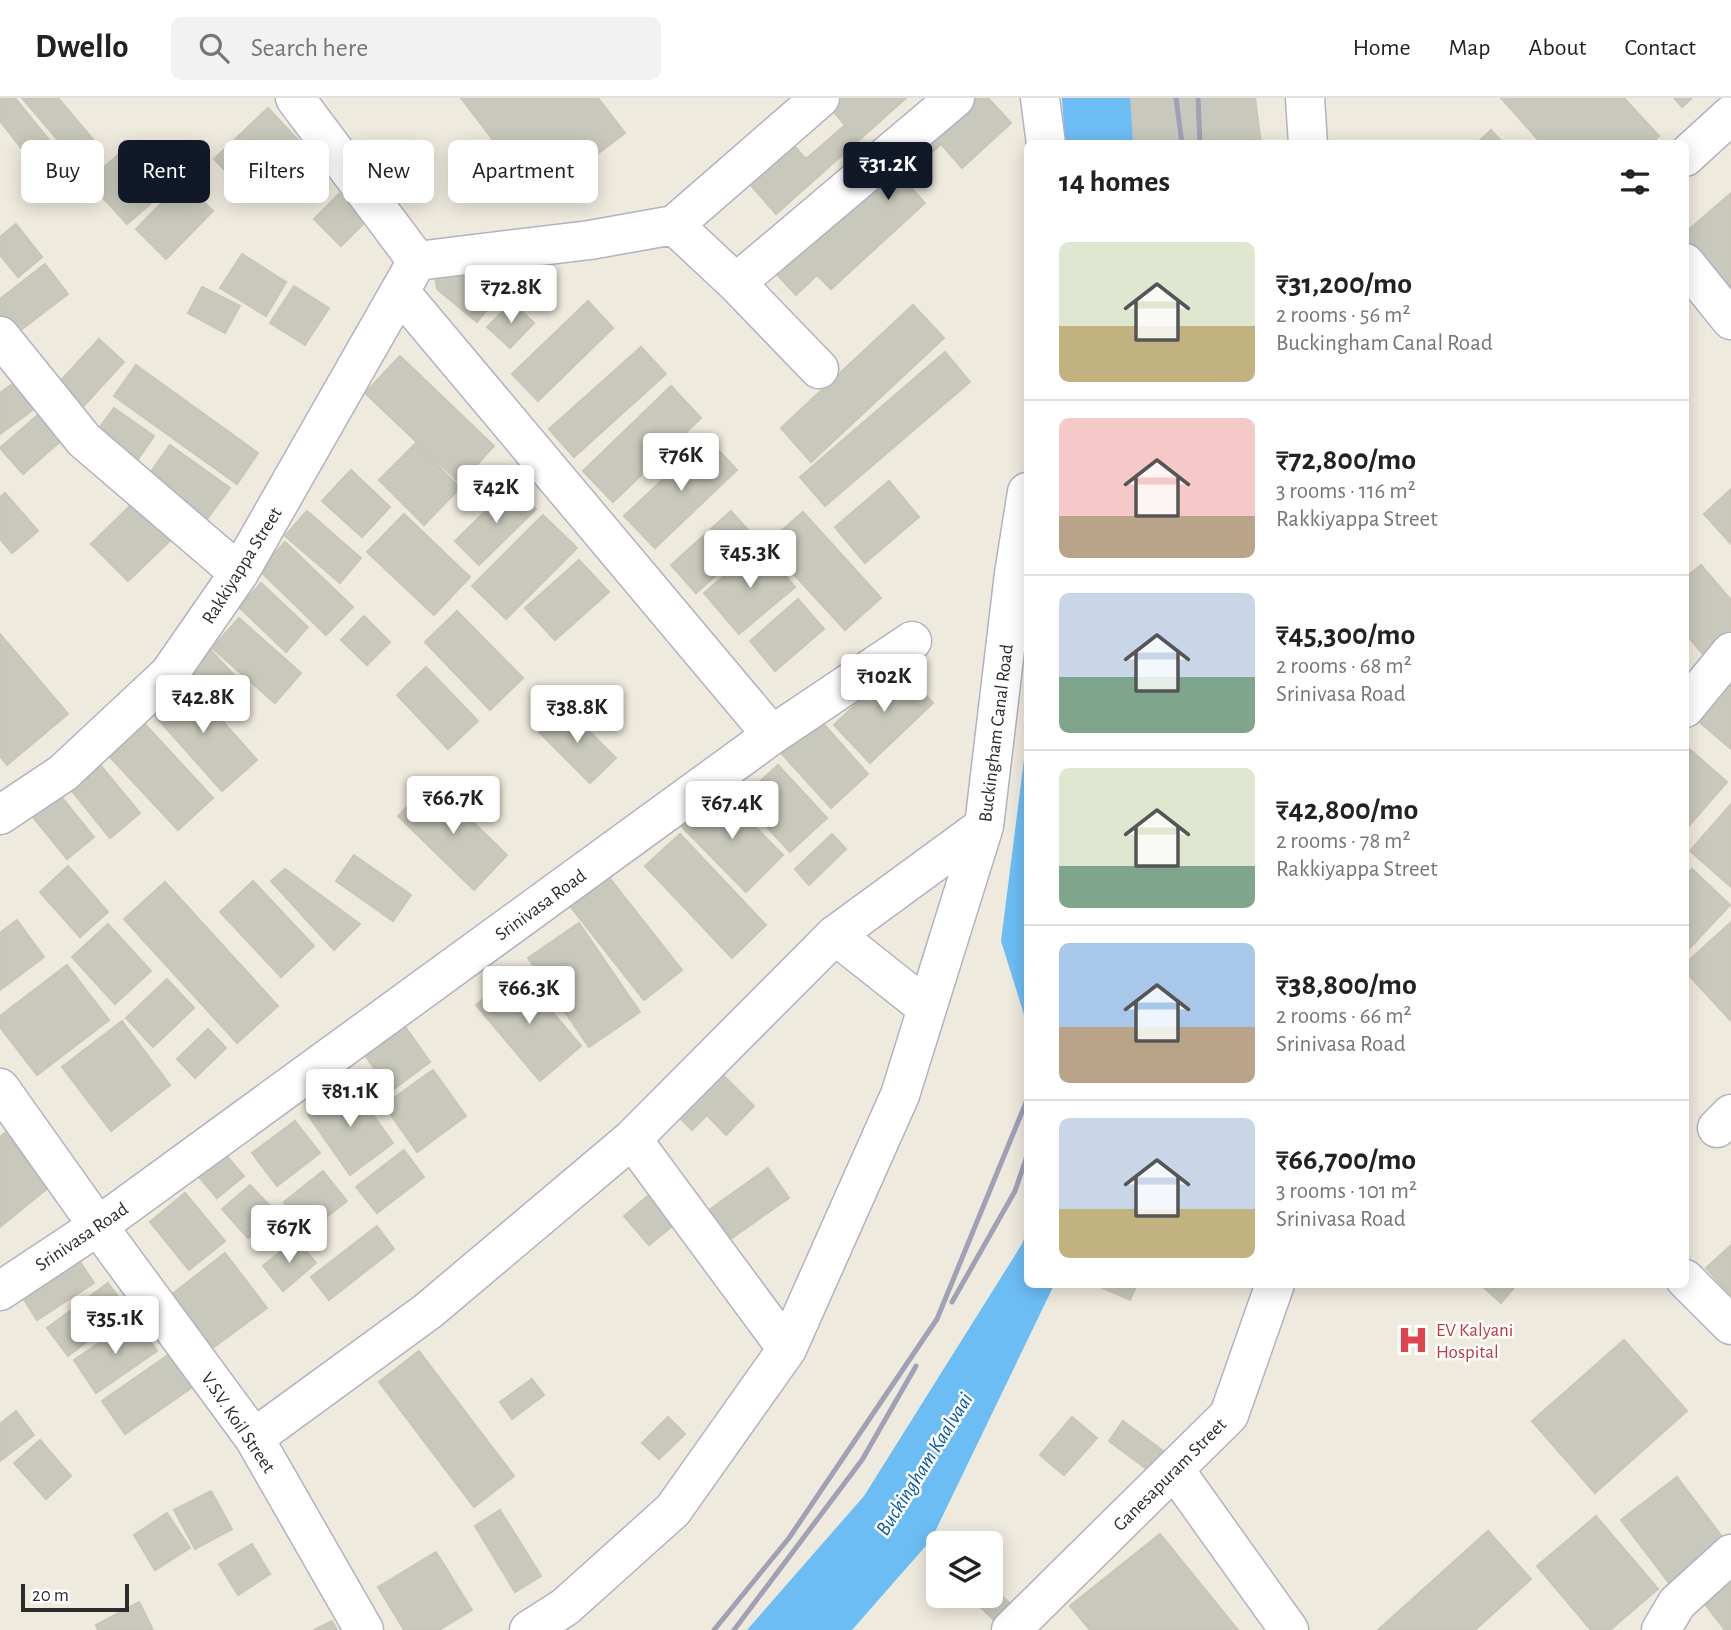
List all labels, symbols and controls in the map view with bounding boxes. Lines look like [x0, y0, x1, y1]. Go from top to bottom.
search box [171, 17, 661, 80]
icon: search [195, 29, 233, 67]
text: Dwello [35, 31, 129, 64]
text: Search here [251, 35, 368, 61]
text: Home [1353, 36, 1411, 60]
text: Map [1449, 36, 1491, 60]
text: About [1529, 36, 1586, 60]
text: Contact [1624, 36, 1696, 60]
chip: Buy [21, 140, 104, 203]
chip: Rent [118, 140, 210, 203]
chip: Filters [224, 140, 329, 203]
chip: New [343, 140, 434, 203]
chip: Apartment [448, 140, 598, 203]
pin: ₹31.2K [831, 142, 945, 202]
text: ₹31.2K [859, 153, 917, 176]
icon: filters [1616, 163, 1654, 201]
text: 14 homes [1059, 167, 1170, 197]
pin: ₹72.8K [454, 266, 568, 325]
text: ₹31,200/mo [1276, 269, 1412, 299]
icon: home [1115, 270, 1199, 354]
text: ₹72.8K [481, 276, 541, 299]
text: 2 rooms · 56 m² [1276, 304, 1410, 327]
text: Buckingham Canal Road [1276, 332, 1493, 355]
pin: ₹76K [640, 434, 722, 493]
text: ₹76K [659, 444, 703, 467]
text: ₹72,800/mo [1276, 445, 1416, 475]
icon: home [1115, 446, 1199, 530]
pin: ₹42K [455, 466, 537, 525]
text: ₹42K [473, 476, 519, 499]
text: 3 rooms · 116 m² [1276, 480, 1416, 503]
street label: Rakkiyappa Street [199, 504, 286, 627]
text: Rakkiyappa Street [1276, 508, 1438, 531]
pin: ₹45.3K [693, 531, 807, 590]
text: ₹45.3K [720, 541, 780, 564]
text: ₹45,300/mo [1276, 620, 1415, 650]
icon: home [1115, 621, 1199, 705]
street label: Buckingham Canal Road [976, 643, 1017, 823]
pin: ₹102K [835, 654, 933, 714]
text: 2 rooms · 68 m² [1276, 655, 1412, 678]
text: ₹102K [857, 665, 911, 688]
pin: ₹42.8K [146, 676, 260, 735]
text: Srinivasa Road [1276, 683, 1406, 706]
text: ₹42.8K [172, 686, 234, 709]
pin: ₹38.8K [520, 686, 634, 745]
text: ₹38.8K [547, 696, 607, 719]
pin: ₹66.7K [396, 776, 510, 836]
pin: ₹67.4K [675, 782, 789, 841]
text: ₹66.7K [423, 787, 483, 810]
text: ₹67.4K [702, 792, 762, 815]
text: ₹42,800/mo [1276, 795, 1418, 825]
icon: home [1115, 796, 1199, 880]
text: 2 rooms · 78 m² [1276, 830, 1411, 853]
text: Rakkiyappa Street [1276, 858, 1438, 881]
street label: Srinivasa Road [492, 866, 590, 944]
pin: ₹66.3K [472, 967, 586, 1026]
text: ₹38,800/mo [1276, 970, 1417, 1000]
icon: home [1115, 971, 1199, 1055]
text: ₹66.3K [499, 977, 559, 1000]
text: 2 rooms · 66 m² [1276, 1005, 1412, 1028]
text: Srinivasa Road [1276, 1033, 1406, 1056]
pin: ₹81.1K [293, 1070, 407, 1129]
text: ₹81.1K [322, 1080, 378, 1103]
text: ₹66,700/mo [1276, 1145, 1416, 1175]
icon: home [1115, 1146, 1199, 1230]
text: 3 rooms · 101 m² [1276, 1180, 1417, 1203]
street label: Srinivasa Road [32, 1199, 132, 1275]
pin: ₹67K [248, 1206, 330, 1265]
text: Srinivasa Road [1276, 1208, 1406, 1231]
text: ₹67K [267, 1216, 311, 1239]
pin: ₹35.1K [58, 1296, 172, 1356]
text: ₹35.1K [87, 1307, 143, 1330]
place label: EV Kalyani Hospital [1436, 1321, 1513, 1362]
hospital icon: EV Kalyani Hospital [1396, 1323, 1430, 1357]
street label: V.S.V. Koil Street [197, 1369, 278, 1477]
water label: Buckingham Kaalvaai [872, 1389, 977, 1539]
street label: Ganesapuram Street [1110, 1415, 1230, 1535]
map controls [926, 1531, 1003, 1608]
button: layers [926, 1531, 1003, 1608]
scale bar [21, 1581, 130, 1613]
text: 20 m [32, 1586, 69, 1605]

